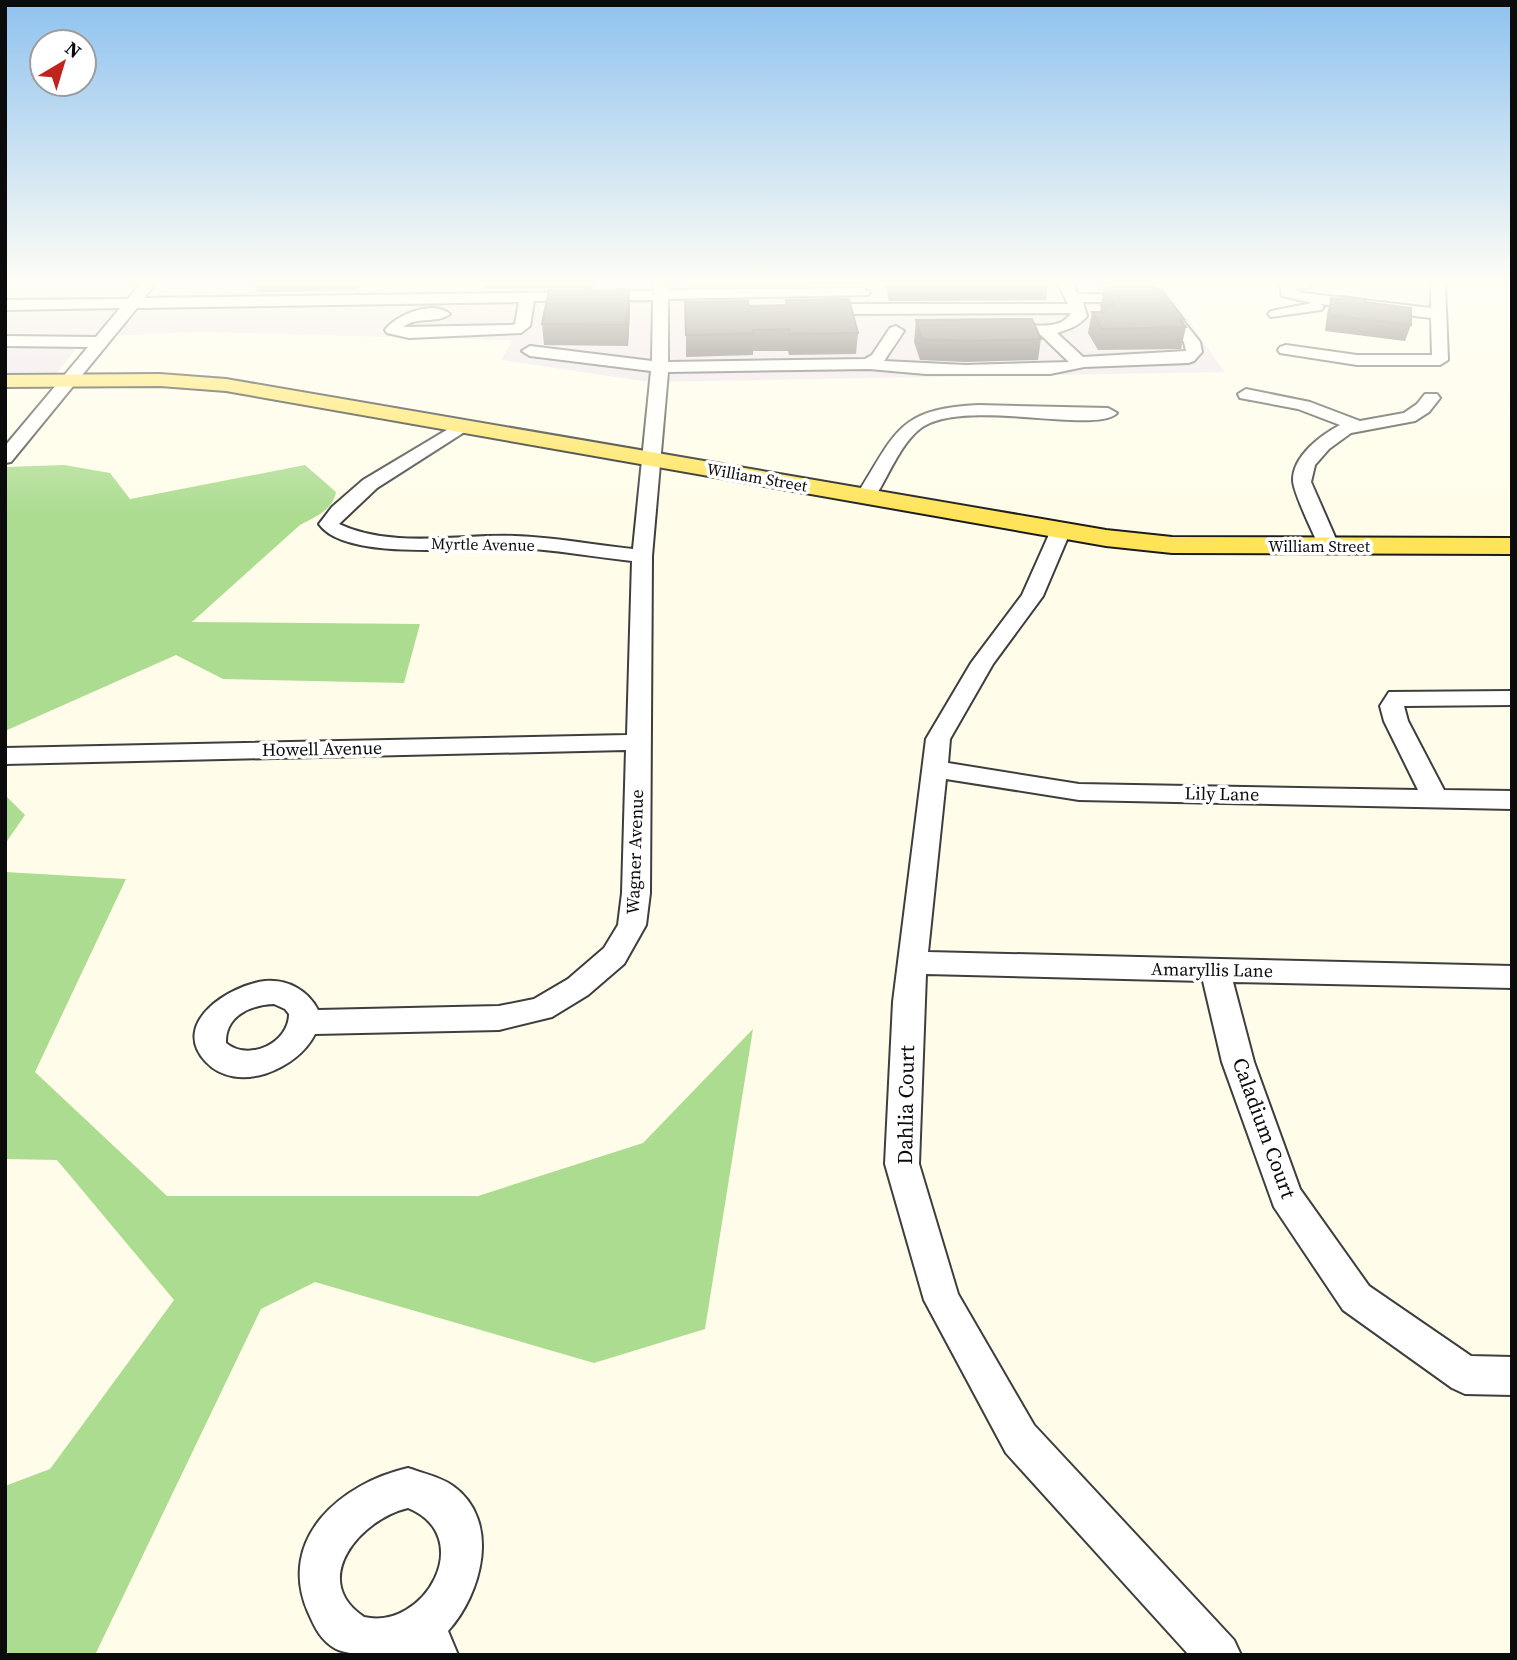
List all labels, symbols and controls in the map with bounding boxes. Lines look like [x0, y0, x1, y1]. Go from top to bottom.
north arrow [28, 28, 98, 98]
text: N [60, 35, 87, 64]
street label: William Street [705, 457, 810, 497]
street label: Myrtle Avenue [431, 532, 535, 556]
street label: William Street [1268, 535, 1371, 557]
street label: Howell Avenue [262, 735, 382, 762]
street label: Lily Lane [1185, 780, 1260, 807]
street label: Wagner Avenue [620, 789, 649, 915]
street label: Amaryllis Lane [1151, 956, 1273, 983]
street label: Dahlia Court [890, 1045, 921, 1165]
street label: Caladium Court [1226, 1053, 1303, 1202]

